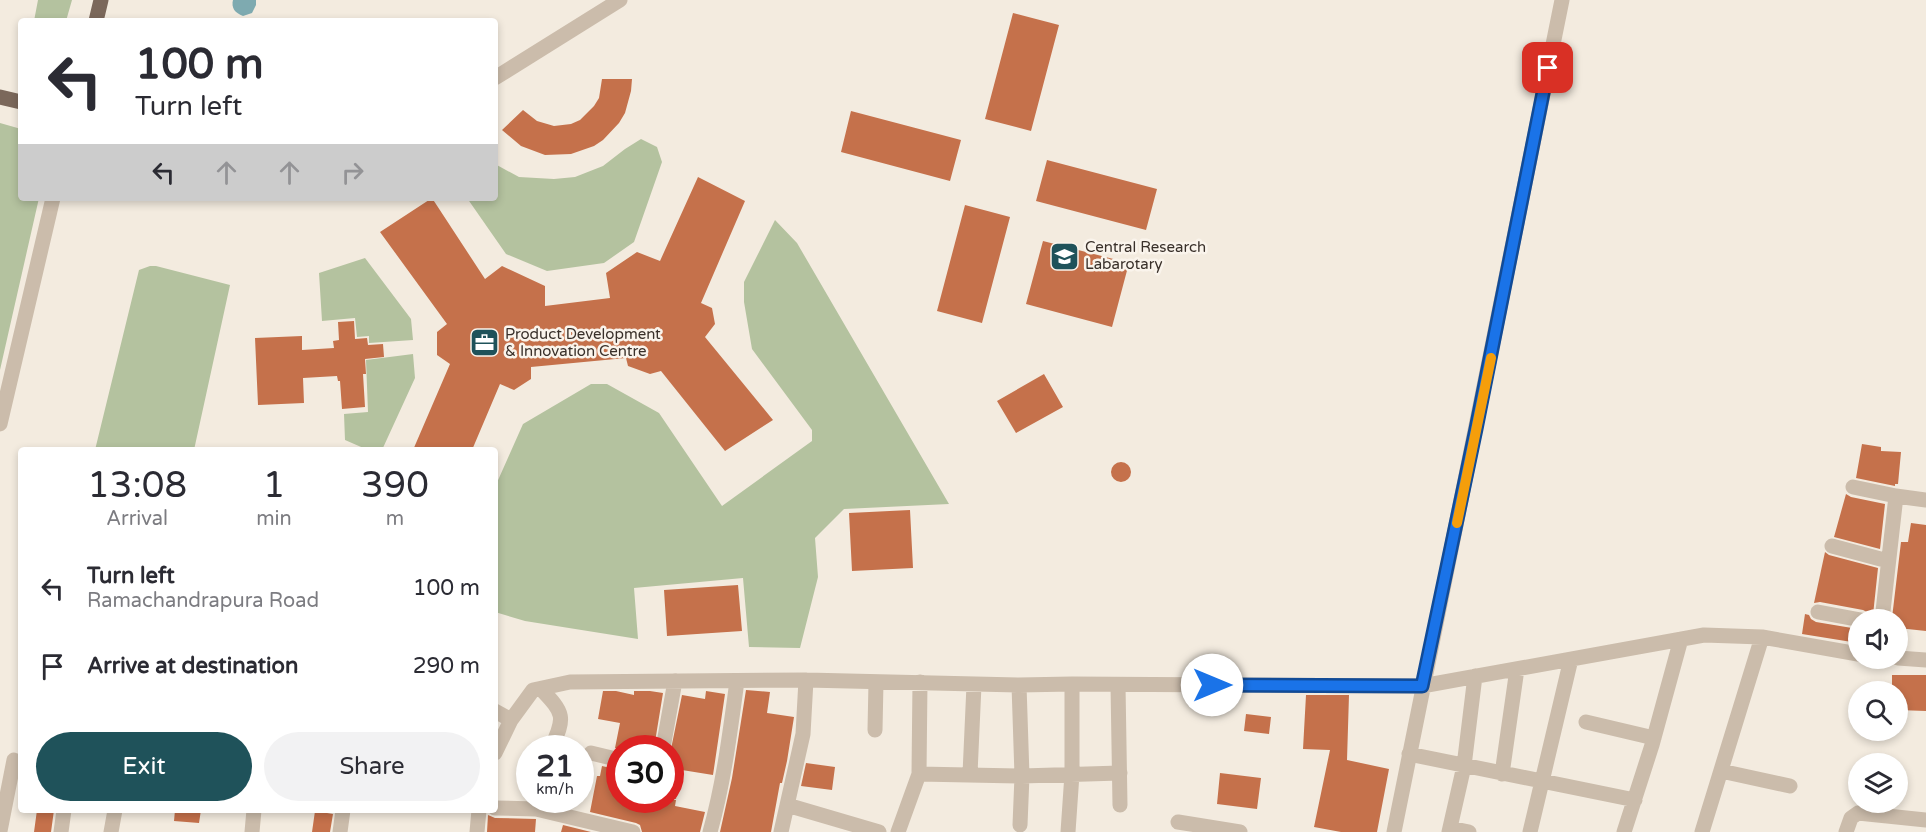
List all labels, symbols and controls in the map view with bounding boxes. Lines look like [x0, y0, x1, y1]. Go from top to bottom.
text: 100 m [135, 39, 264, 90]
icon: left [36, 42, 114, 120]
pin [1522, 42, 1573, 93]
icon: arrive [1531, 51, 1564, 84]
text: Turn left [135, 90, 242, 123]
icon: left [147, 156, 180, 189]
icon: ahead [210, 156, 243, 189]
icon: ahead [273, 156, 306, 189]
icon: right [336, 156, 369, 189]
place label: Central Research Labarotary [1085, 238, 1206, 273]
school or university icon: Central Research Labarotary [1048, 240, 1080, 272]
place label: Product Development & Innovation Centre [505, 325, 661, 360]
office icon: Product Development & Innovation Centre [468, 327, 500, 359]
text: 13:08 [87, 464, 187, 507]
text: 1 [263, 464, 285, 507]
text: 390 [361, 464, 429, 507]
text: Arrival [106, 507, 168, 531]
text: min [256, 507, 292, 531]
text: m [386, 507, 404, 531]
text: Turn left [87, 563, 175, 589]
icon: left [36, 572, 69, 605]
text: 100 m [413, 575, 480, 601]
text: Ramachandrapura Road [87, 589, 319, 613]
map controls [1848, 609, 1908, 813]
button: sound [1848, 609, 1908, 669]
icon: arrive [36, 650, 69, 683]
text: Arrive at destination [87, 653, 298, 679]
text: 290 m [413, 653, 480, 679]
position arrow [1180, 653, 1244, 717]
button: search [1848, 681, 1908, 741]
button: Exit [36, 732, 252, 801]
button: Share [264, 732, 480, 801]
speed limit sign: 30 [606, 735, 684, 813]
text: 21 [536, 748, 574, 785]
button: layers [1848, 753, 1908, 813]
text: km/h [536, 780, 574, 798]

